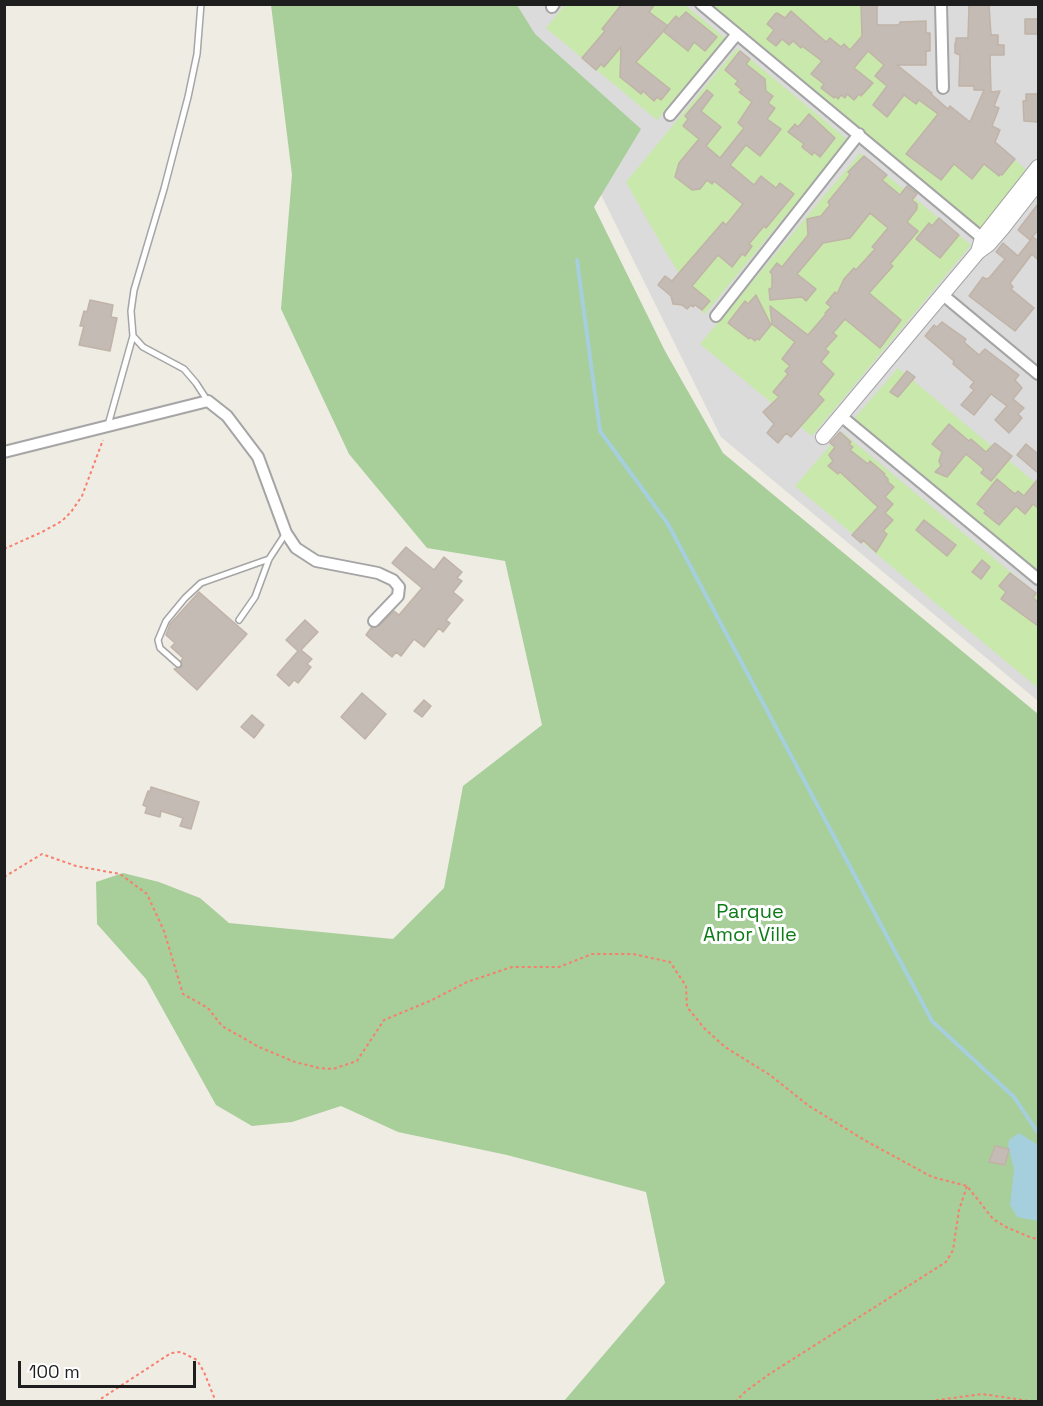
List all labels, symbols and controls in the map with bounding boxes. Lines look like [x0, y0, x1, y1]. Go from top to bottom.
park label: Parque Amor Ville [703, 901, 797, 948]
scale bar [21, 1349, 200, 1387]
text: 100 m [29, 1360, 80, 1383]

